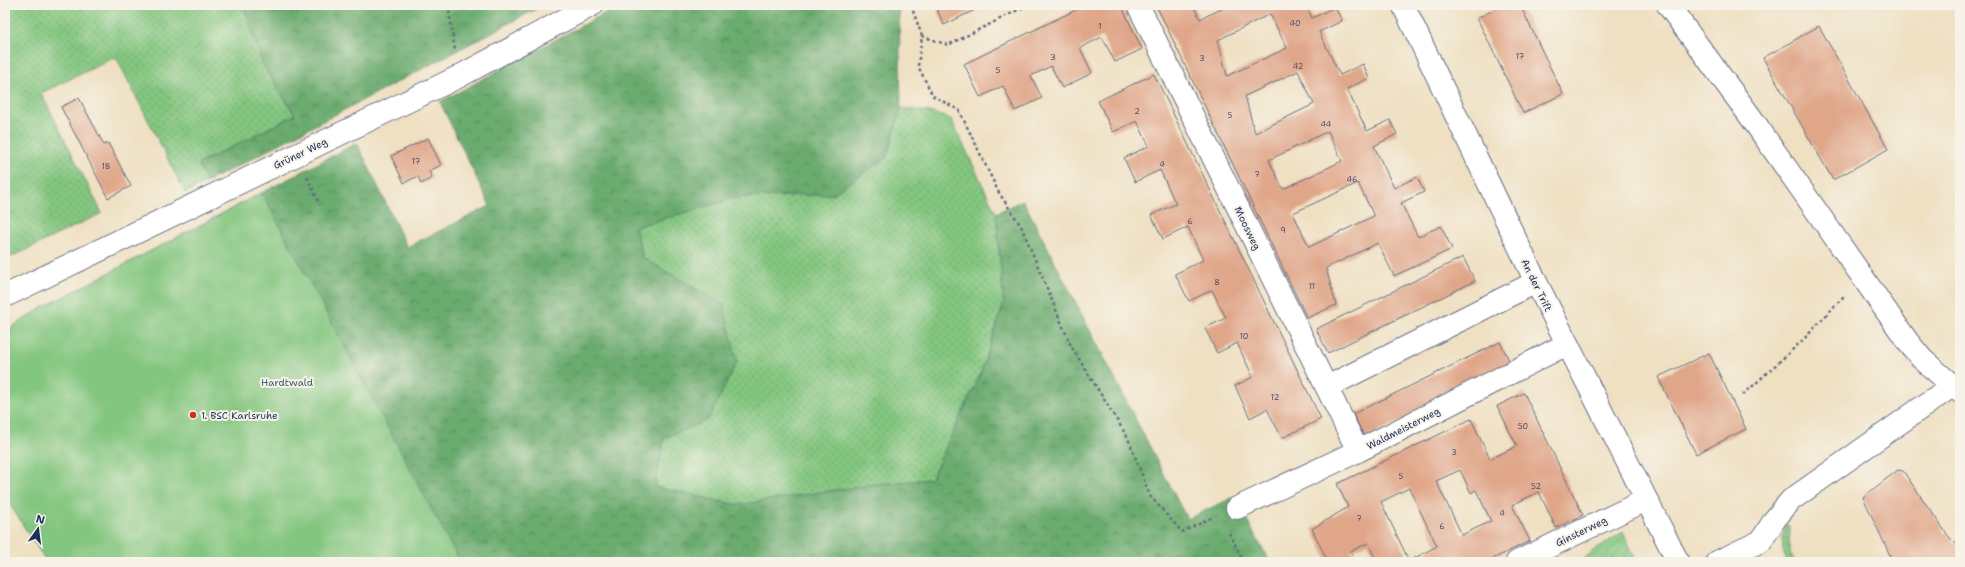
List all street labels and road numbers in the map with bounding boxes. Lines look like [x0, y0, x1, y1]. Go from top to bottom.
street label: Grüner Weg [271, 135, 329, 172]
street label: Moosweg [1232, 204, 1264, 252]
street label: An der Trift [1518, 257, 1555, 314]
street label: Waldmeisterweg [1364, 404, 1442, 452]
street label: Ginsterweg [1553, 513, 1609, 549]

